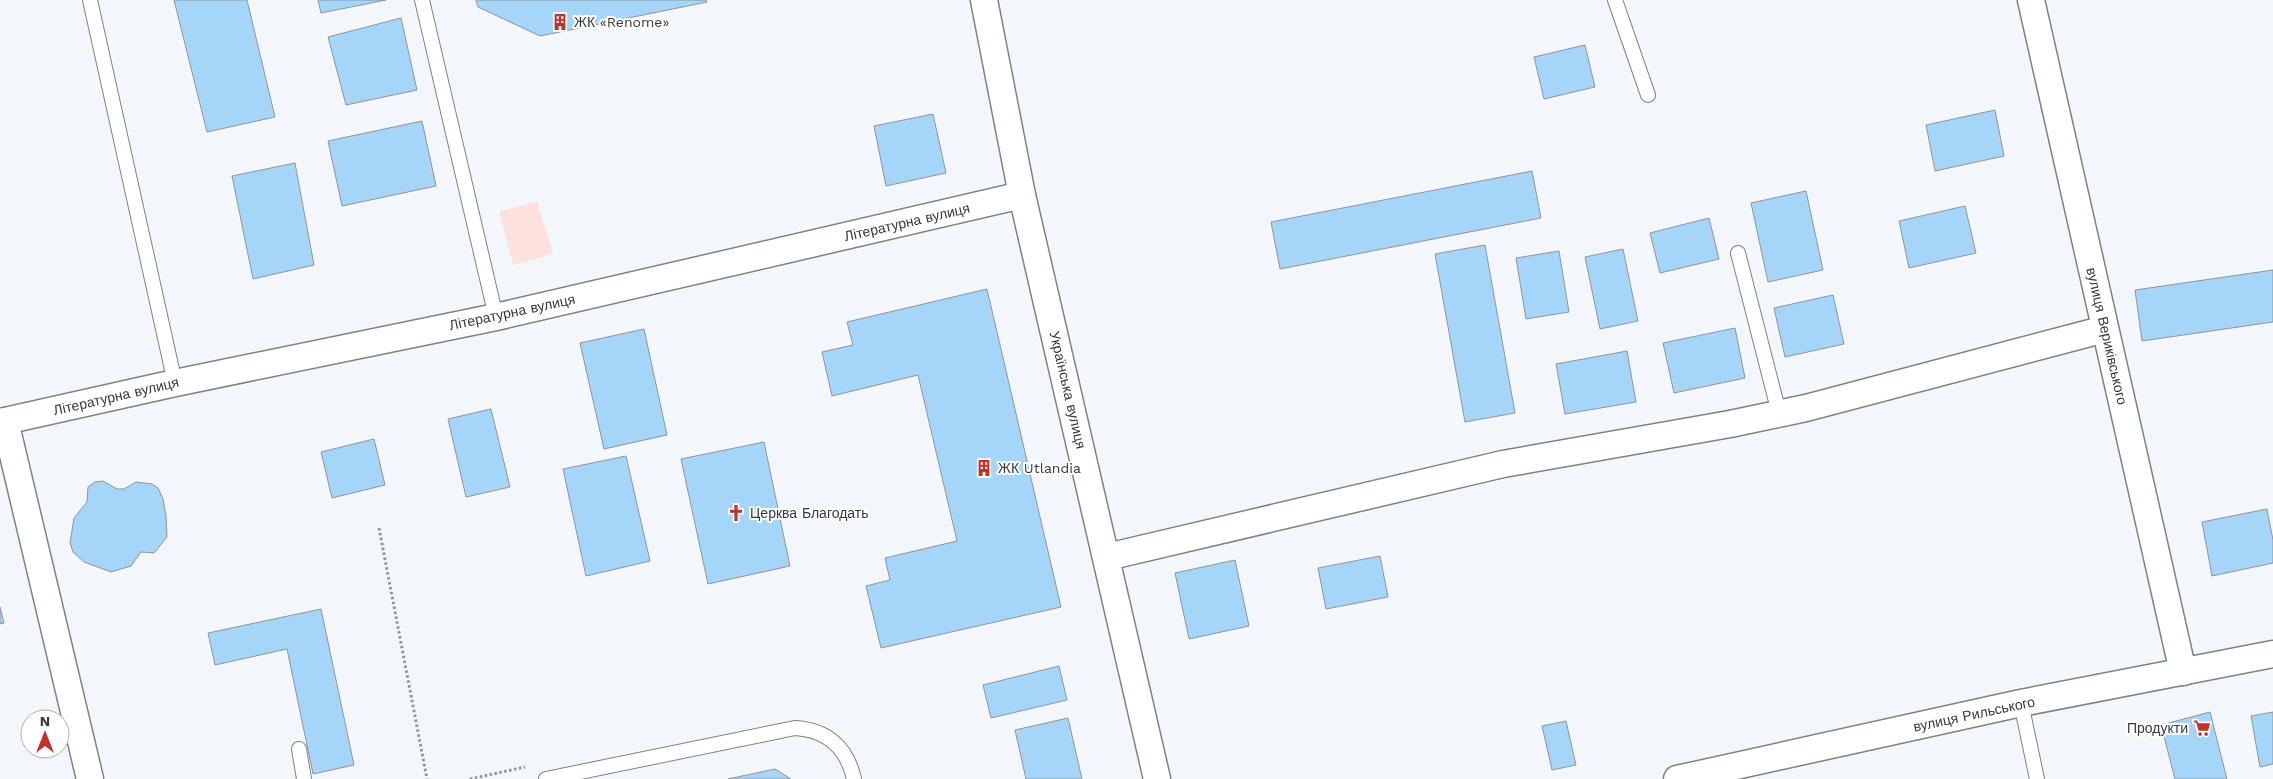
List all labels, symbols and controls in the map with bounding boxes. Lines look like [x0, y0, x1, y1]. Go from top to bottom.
building icon: ЖК «Renome» [550, 12, 570, 32]
place label: ЖК «Renome» [574, 14, 669, 30]
street label: Літературна вулиця [843, 200, 971, 244]
street label: вулиця Вериківського [2083, 266, 2131, 406]
street label: Літературна вулиця [447, 291, 577, 333]
street label: Українська вулиця [1047, 330, 1089, 450]
street label: Літературна вулиця [52, 374, 180, 418]
building icon: ЖК Utlandia [974, 458, 994, 478]
place label: ЖК Utlandia [998, 460, 1081, 476]
church icon: Церква Благодать [726, 503, 746, 523]
place label: Церква Благодать [750, 505, 869, 521]
street label: вулиця Рильського [1912, 693, 2036, 735]
north arrow [20, 709, 70, 759]
text: N [40, 713, 50, 729]
supermarket icon: Продукти [2192, 718, 2212, 738]
place label: Продукти [2127, 720, 2188, 736]

